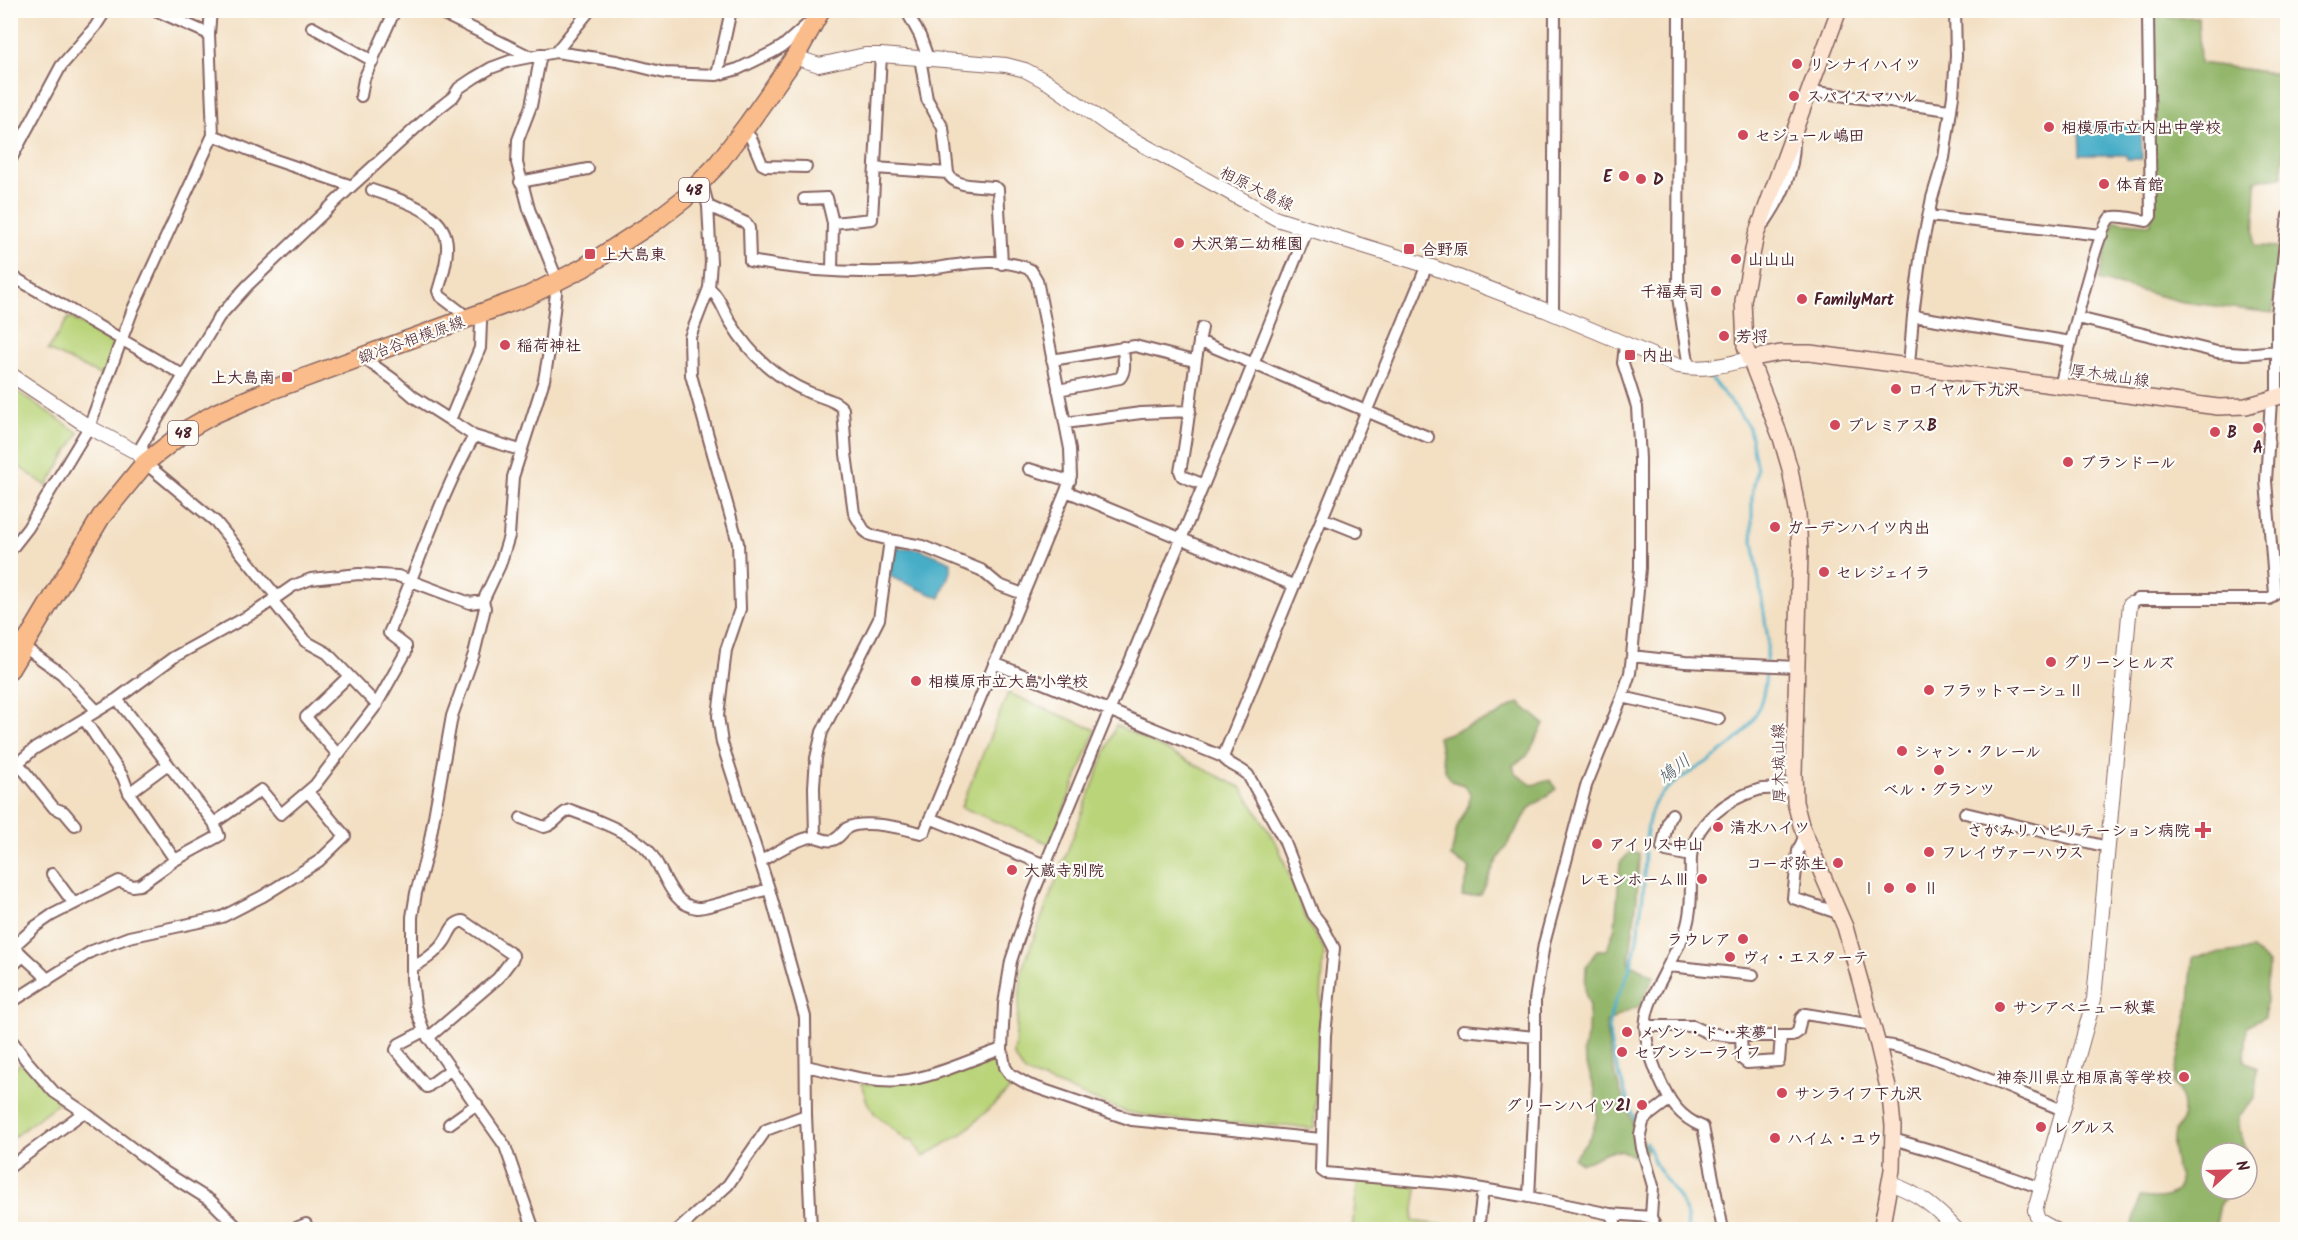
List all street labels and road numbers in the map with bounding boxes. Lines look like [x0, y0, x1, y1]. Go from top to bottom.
street label: 相原大島線 [1215, 161, 1298, 218]
road number: 48 [679, 178, 709, 202]
street label: 鍛冶谷相模原線 [355, 310, 468, 371]
street label: 厚木城山線 [2068, 359, 2151, 394]
road number: 48 [168, 421, 198, 445]
street label: 厚木城山線 [1766, 723, 1793, 803]

